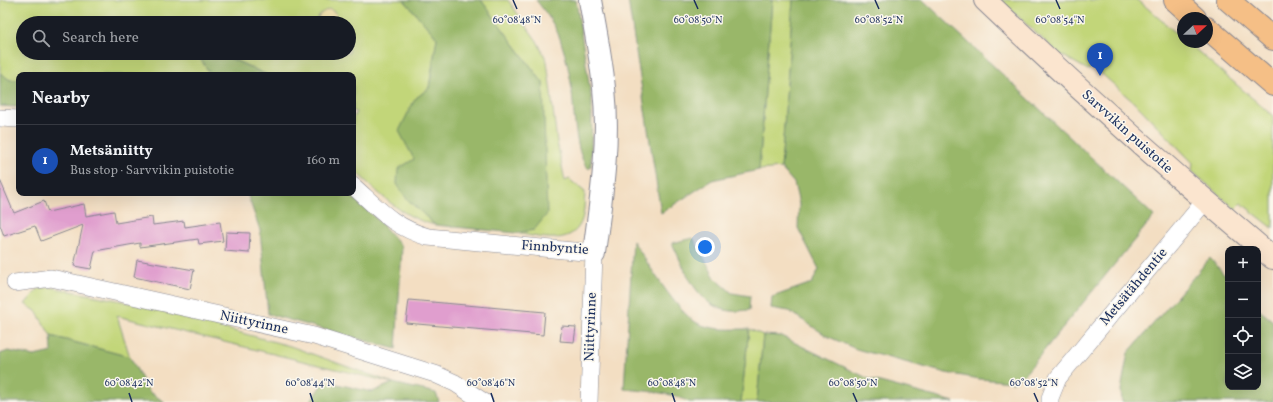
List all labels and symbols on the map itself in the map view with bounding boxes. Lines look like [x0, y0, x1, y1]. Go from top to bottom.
north arrow [1177, 12, 1213, 48]
text: 60°08'48"N [493, 13, 542, 27]
text: 60°08'50"N [674, 13, 723, 27]
text: 60°08'52"N [855, 13, 904, 27]
text: 60°08'54"N [1036, 13, 1085, 27]
pin: 1 [1087, 43, 1113, 76]
street label: Sarvvikin puistotie [1077, 86, 1177, 178]
street label: Finnbyntie [521, 236, 590, 260]
your location [695, 237, 715, 257]
street label: Metsätähdentie [1096, 244, 1172, 330]
street label: Niittyrinne [580, 292, 602, 362]
street label: Niittyrinne [218, 306, 290, 340]
text: 60°08'42"N [105, 376, 154, 390]
text: 60°08'44"N [285, 376, 335, 390]
text: 60°08'46"N [467, 376, 516, 390]
text: 60°08'48"N [648, 376, 697, 390]
text: 60°08'50"N [829, 376, 878, 390]
text: 60°08'52"N [1010, 376, 1059, 390]

